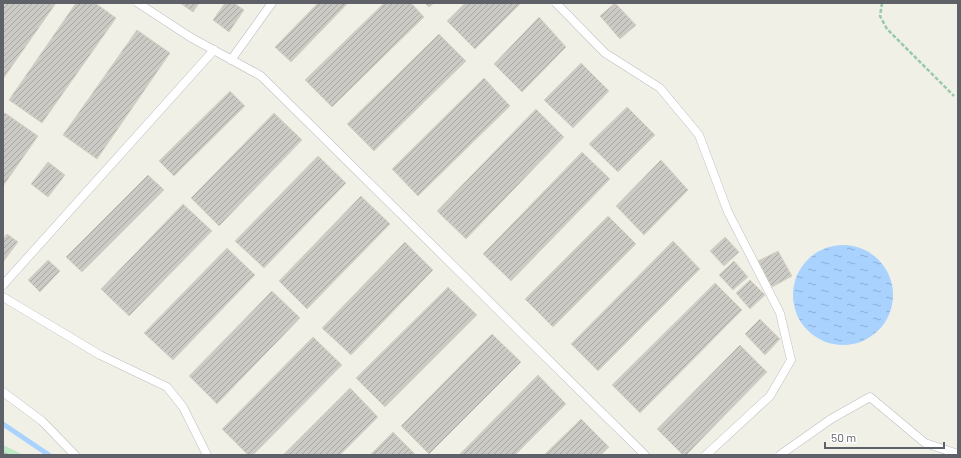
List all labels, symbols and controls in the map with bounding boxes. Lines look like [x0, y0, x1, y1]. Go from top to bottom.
scale bar [825, 424, 944, 450]
text: 50 m [831, 430, 856, 444]

